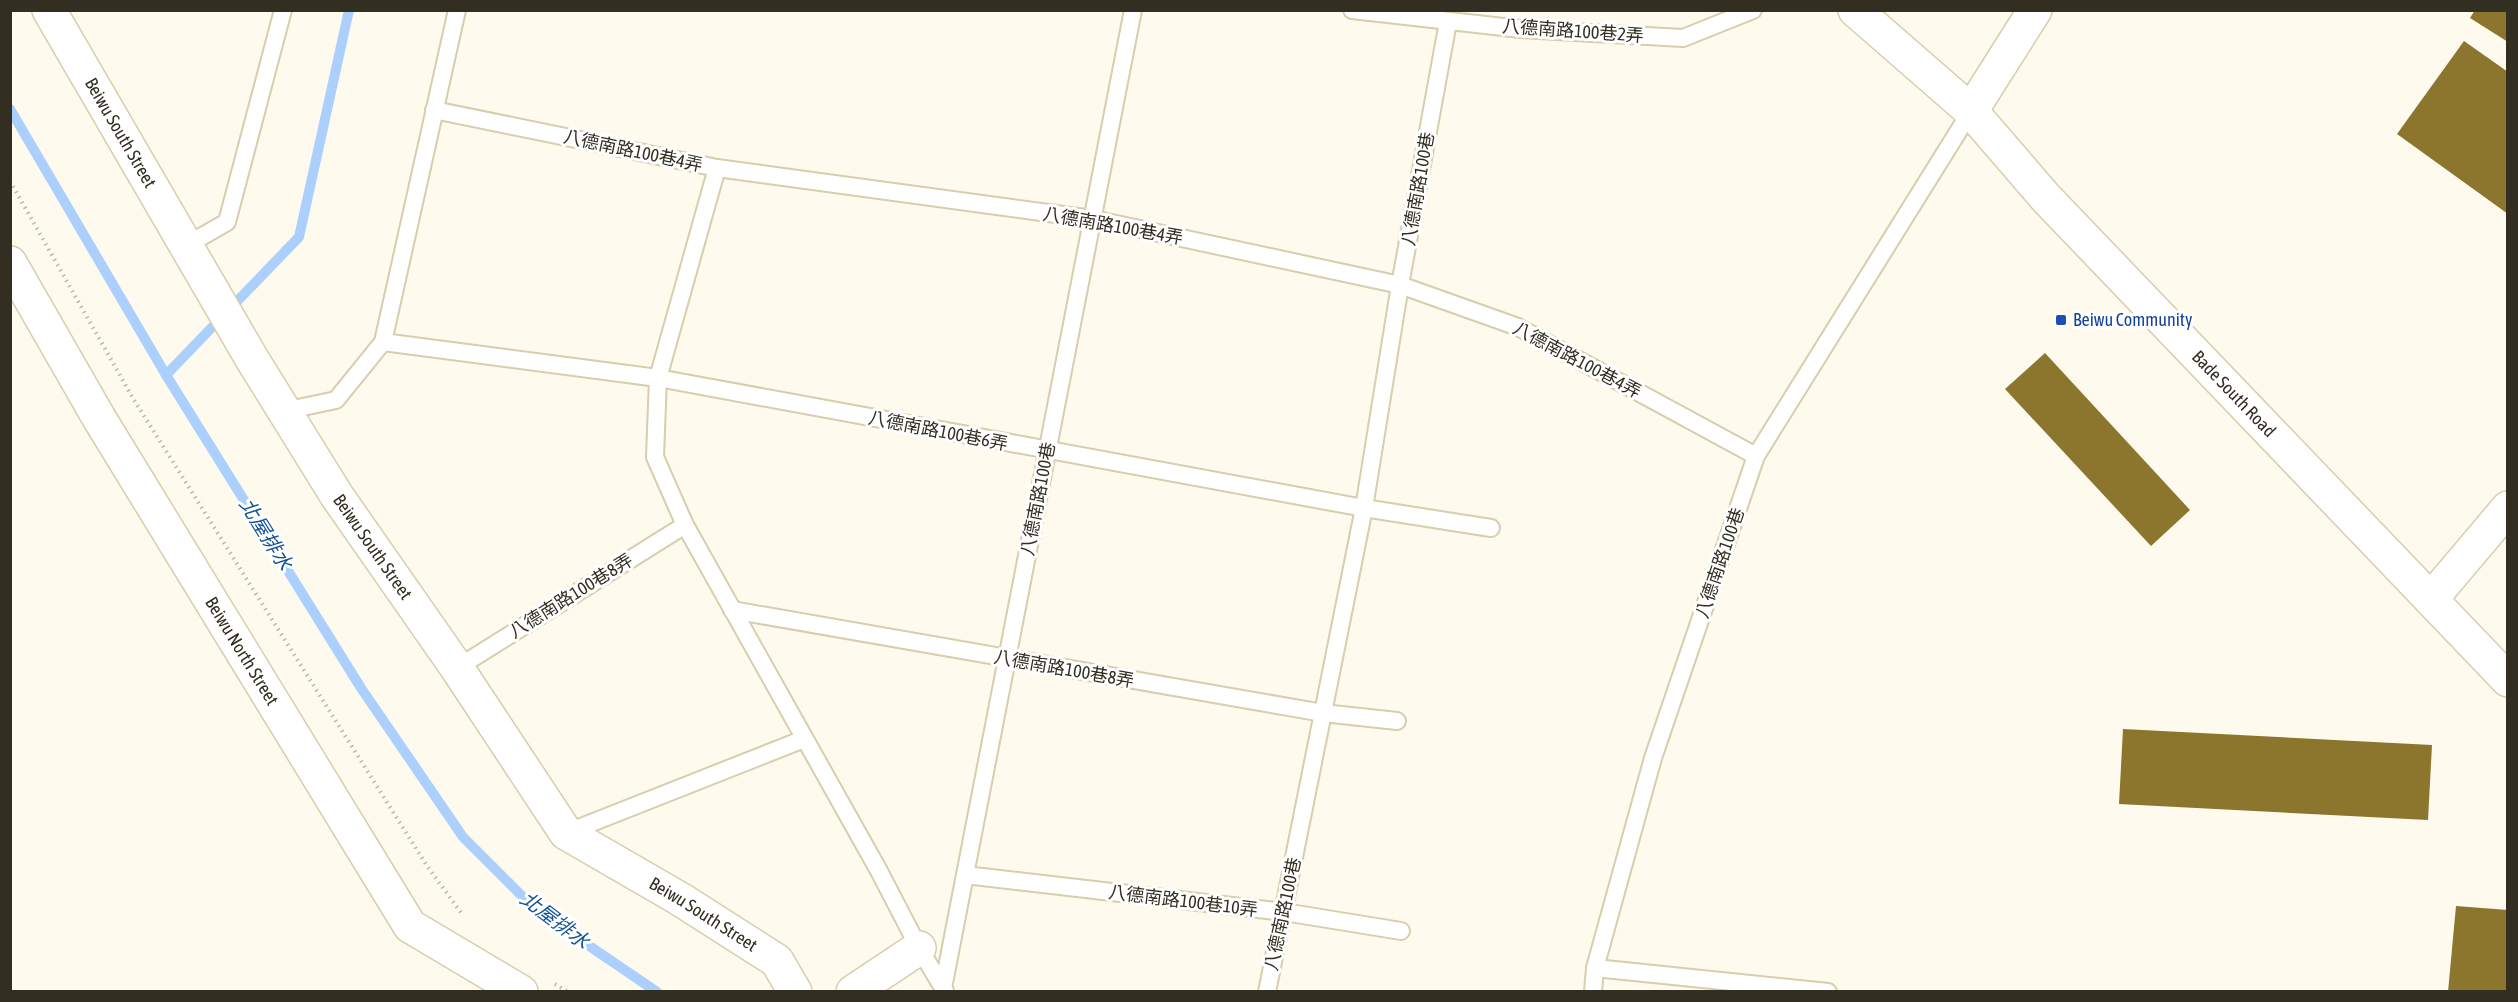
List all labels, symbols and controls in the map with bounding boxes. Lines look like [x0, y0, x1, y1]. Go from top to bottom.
street label: 八德南路100巷2弄 [1502, 15, 1645, 46]
street label: Beiwu South Street [81, 74, 161, 191]
street label: 八德南路100巷4弄 [562, 125, 705, 176]
street label: 八德南路100巷 [1397, 130, 1438, 248]
street label: 八德南路100巷4弄 [1041, 203, 1185, 248]
place label: Beiwu Community [2073, 309, 2192, 330]
marker: Beiwu Community [2054, 313, 2068, 327]
street label: 八德南路100巷4弄 [1510, 317, 1645, 402]
street label: Bade South Road [2188, 346, 2280, 441]
street label: 八德南路100巷6弄 [866, 407, 1010, 454]
street label: 八德南路100巷 [1016, 440, 1059, 558]
street label: Beiwu South Street [329, 490, 417, 603]
water label: 北屋排水 [235, 494, 298, 575]
street label: 八德南路100巷 [1691, 505, 1748, 621]
street label: 八德南路100巷8弄 [505, 549, 636, 642]
street label: Beiwu North Street [201, 593, 283, 709]
street label: 八德南路100巷8弄 [992, 646, 1136, 691]
street label: 八德南路100巷 [1260, 855, 1305, 973]
street label: Beiwu South Street [646, 872, 761, 956]
street label: 八德南路100巷10弄 [1107, 881, 1259, 920]
water label: 北屋排水 [516, 886, 595, 953]

